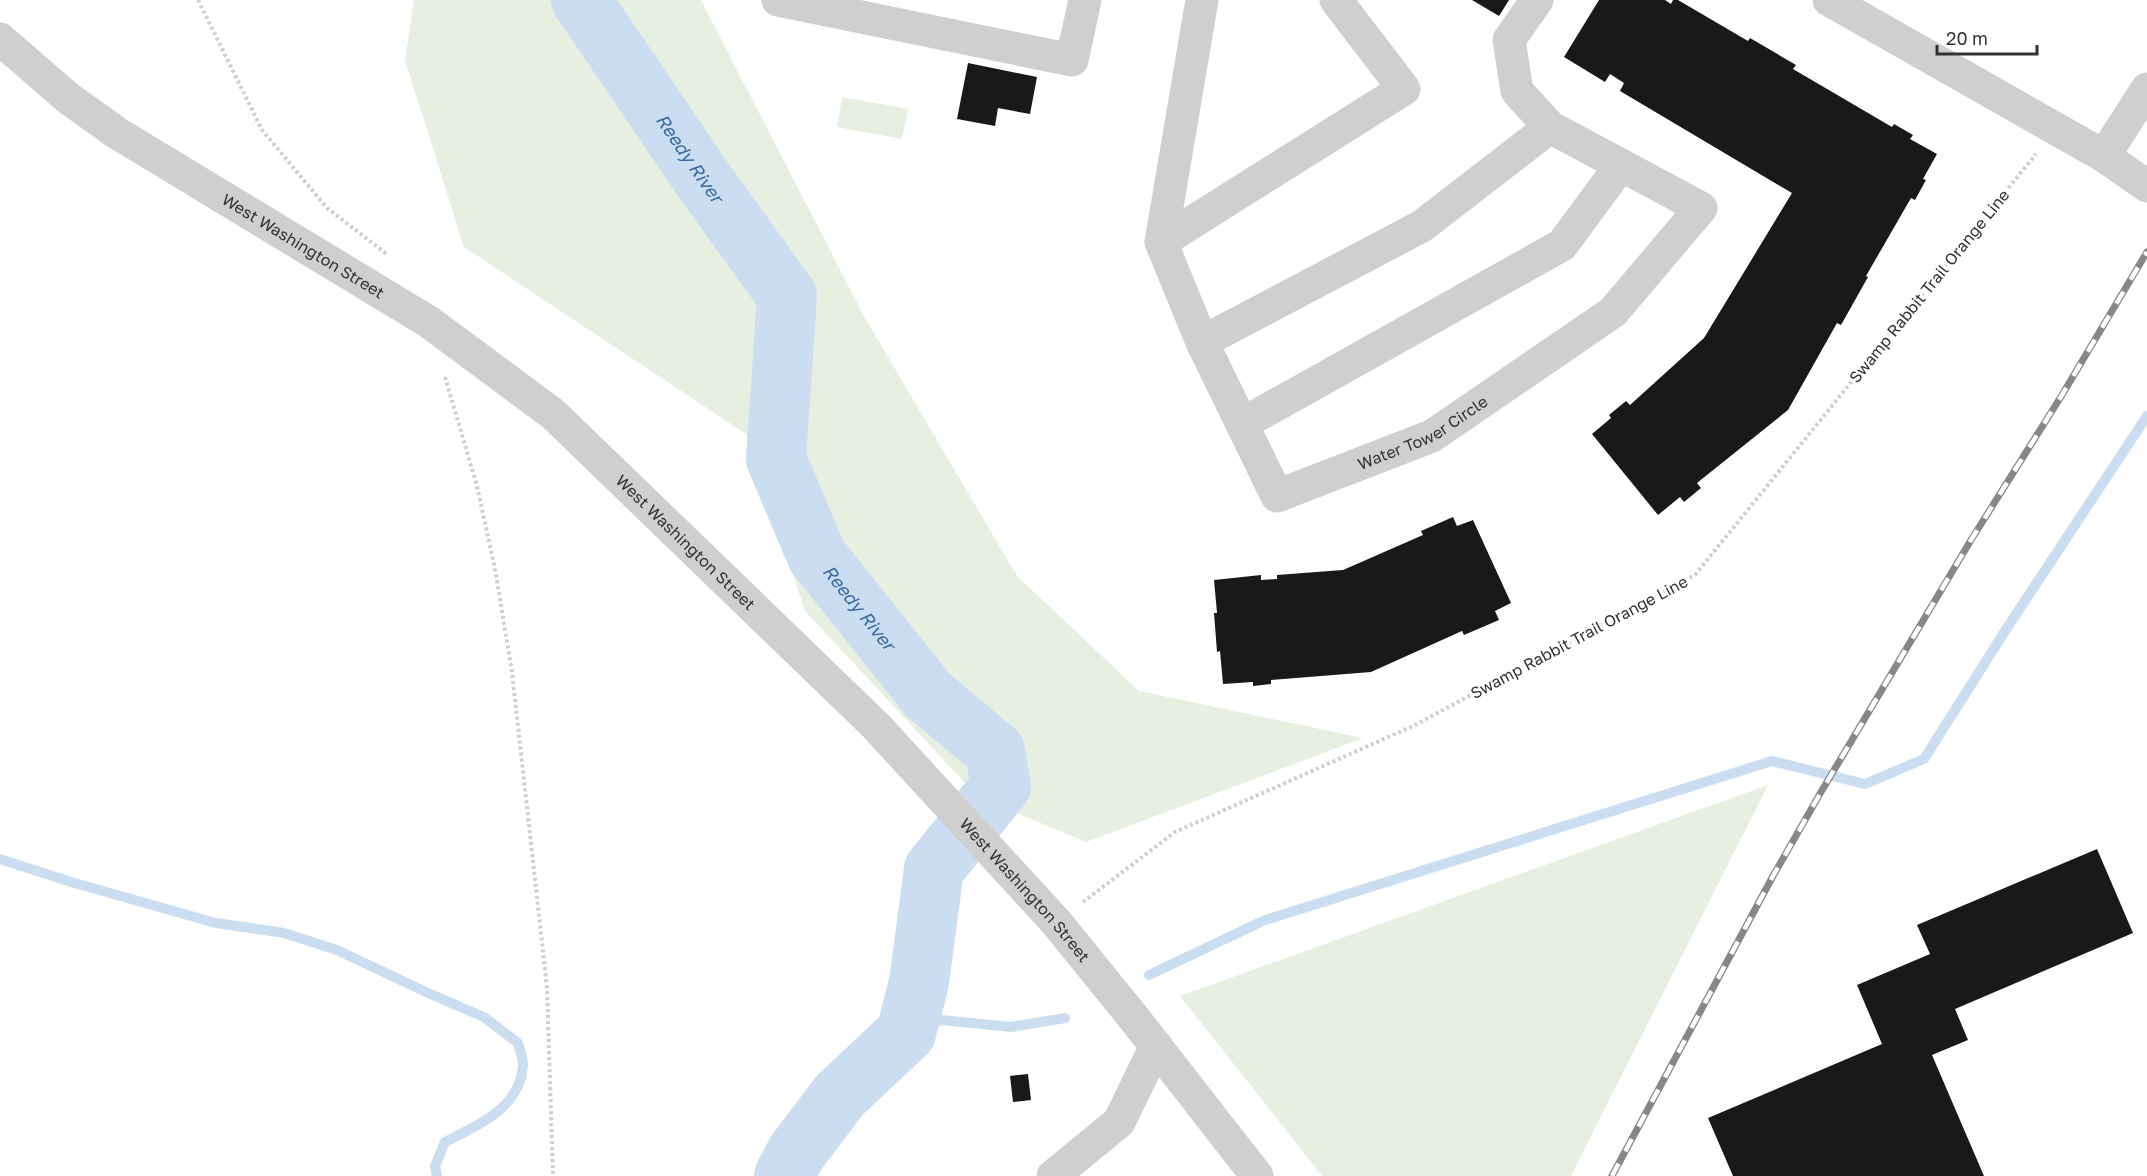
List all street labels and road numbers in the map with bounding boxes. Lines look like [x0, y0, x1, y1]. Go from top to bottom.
street label: Swamp Rabbit Trail Orange Line [1845, 185, 2013, 387]
street label: West Washington Street [218, 189, 388, 303]
street label: Water Tower Circle [1355, 391, 1491, 474]
street label: West Washington Street [612, 470, 760, 614]
street label: Swamp Rabbit Trail Orange Line [1467, 571, 1691, 703]
street label: West Washington Street [955, 814, 1094, 966]

